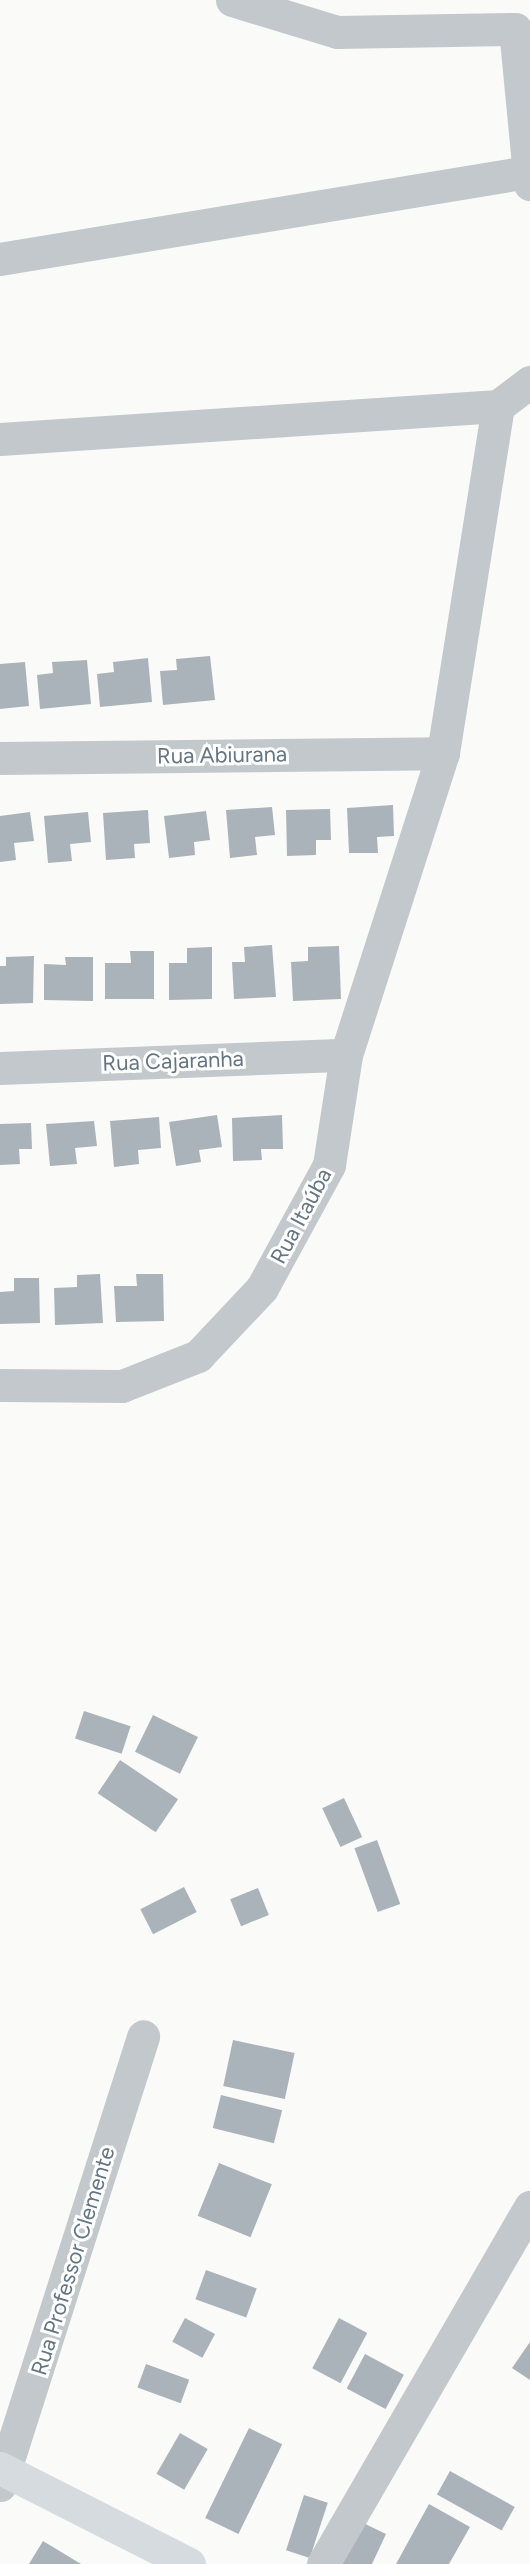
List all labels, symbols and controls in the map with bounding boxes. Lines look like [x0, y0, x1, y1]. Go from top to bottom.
street label: Rua Abiurana [157, 741, 287, 769]
street label: Rua Cajaranha [102, 1045, 244, 1077]
street label: Rua Itaúba [265, 1164, 337, 1268]
street label: Rua Professor Clemente [26, 2143, 120, 2379]

